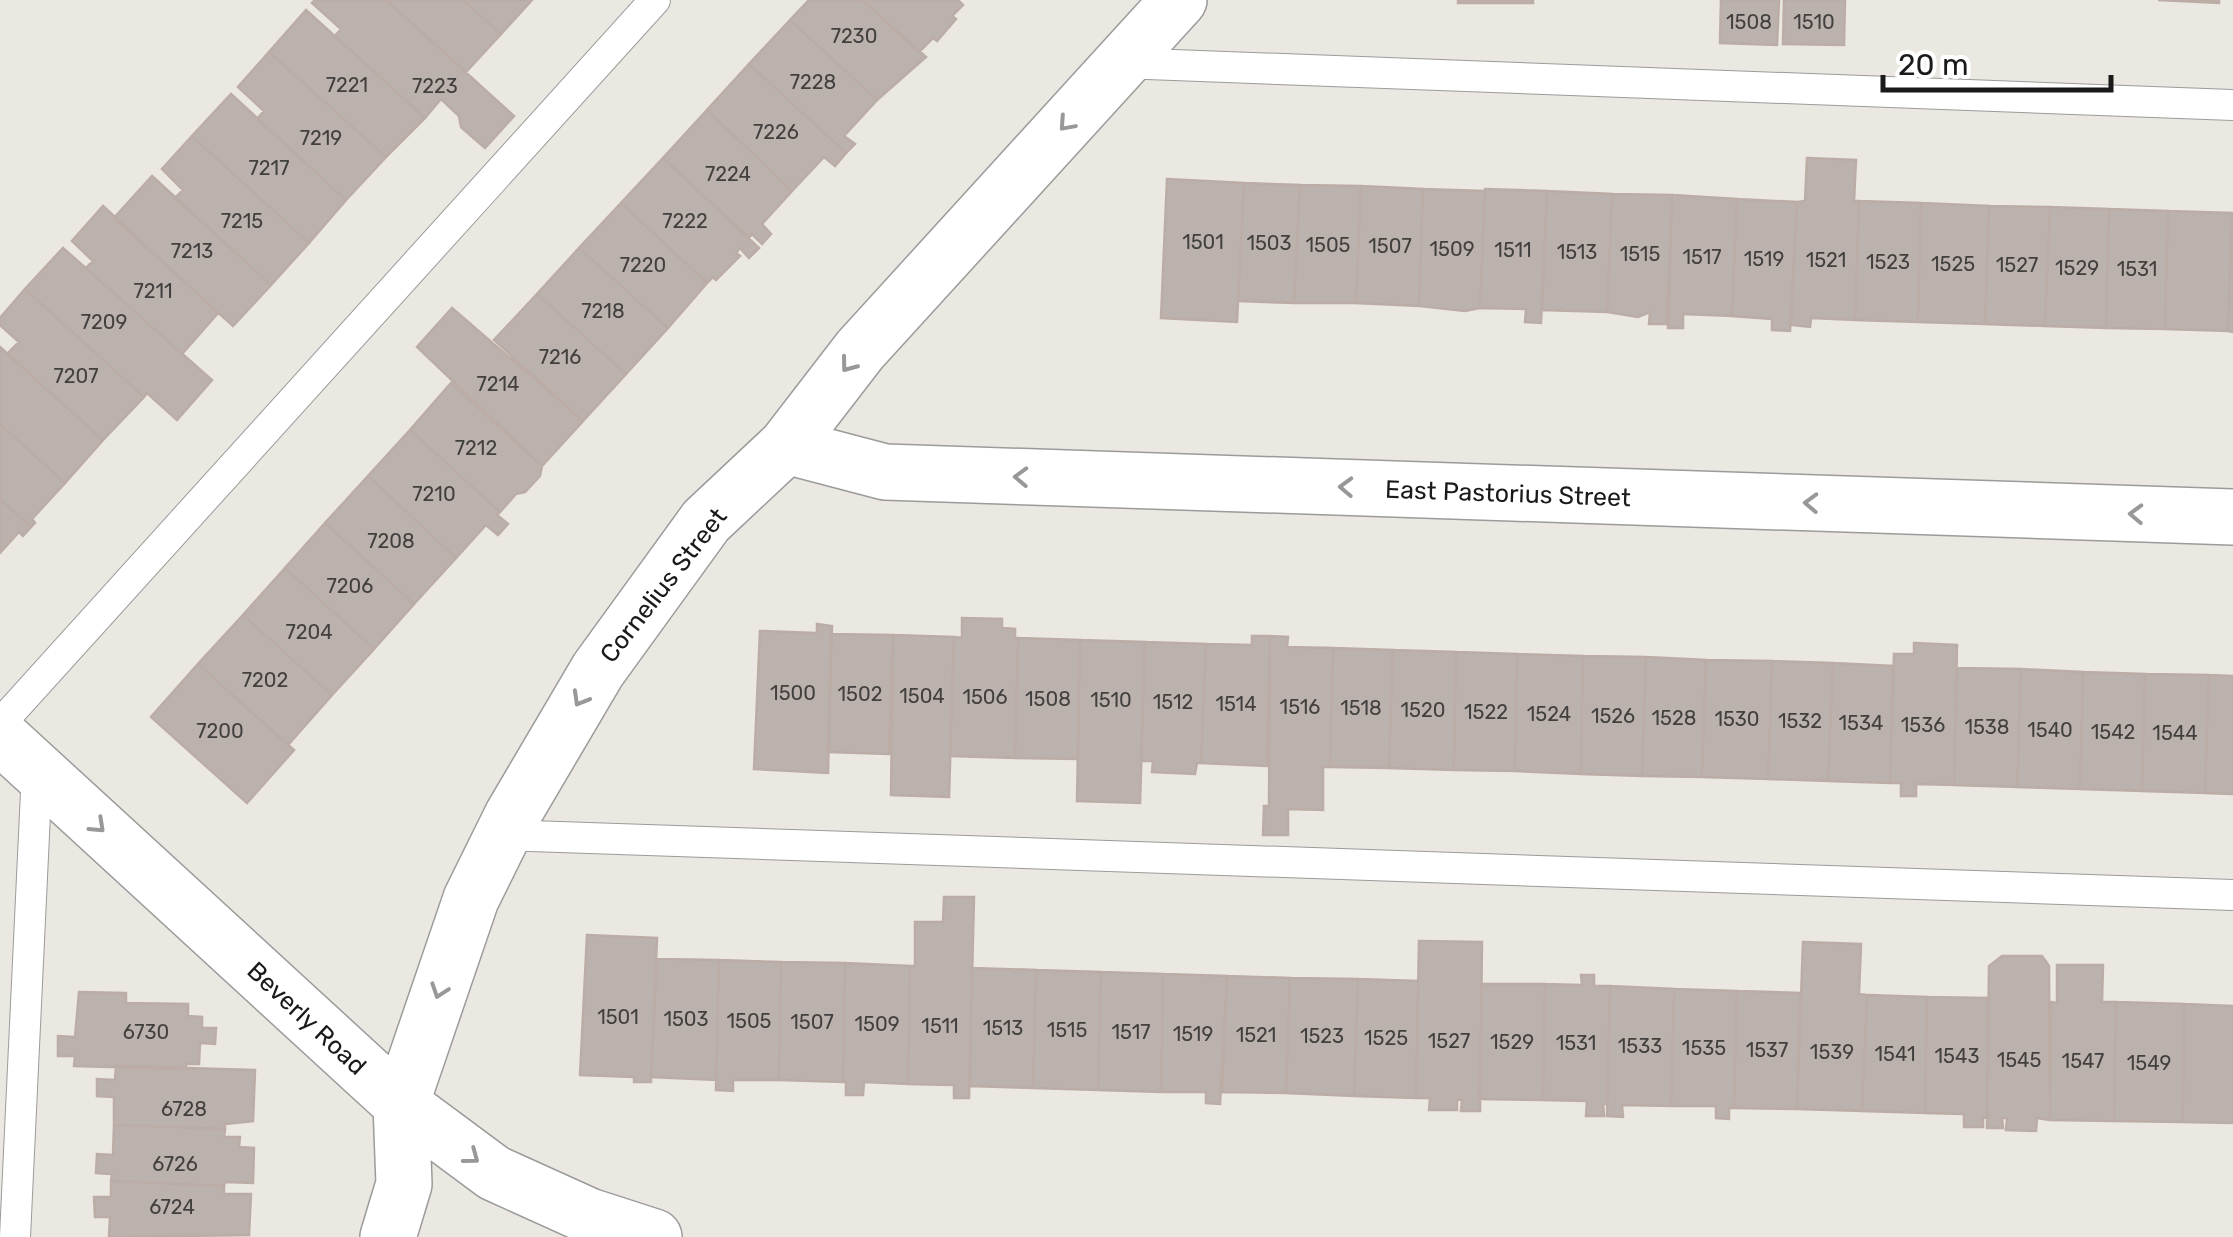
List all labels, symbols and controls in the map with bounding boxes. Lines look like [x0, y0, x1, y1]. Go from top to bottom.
house number: 1508 [1726, 10, 1772, 34]
house number: 1510 [1793, 10, 1835, 34]
house number: 7230 [831, 24, 877, 48]
scale bar [1883, 30, 2110, 92]
text: 20 m [1898, 47, 1969, 83]
house number: 7228 [790, 70, 836, 94]
house number: 7221 [326, 73, 368, 97]
house number: 7223 [412, 74, 458, 98]
one-way arrow [1060, 112, 1078, 131]
house number: 7226 [753, 120, 799, 144]
house number: 7219 [300, 126, 342, 150]
house number: 7217 [249, 156, 289, 180]
house number: 7224 [705, 162, 751, 186]
house number: 7215 [221, 209, 263, 233]
house number: 7222 [662, 209, 708, 233]
house number: 1501 [1182, 230, 1224, 254]
house number: 1503 [1246, 231, 1292, 255]
house number: 1505 [1305, 233, 1351, 257]
house number: 1507 [1368, 234, 1412, 258]
house number: 1509 [1430, 237, 1475, 261]
house number: 1511 [1494, 238, 1532, 262]
house number: 7213 [171, 239, 213, 263]
house number: 1513 [1557, 240, 1597, 264]
house number: 1515 [1620, 242, 1660, 266]
house number: 1517 [1683, 245, 1721, 269]
house number: 1519 [1744, 247, 1784, 271]
house number: 1521 [1806, 248, 1846, 272]
house number: 1523 [1866, 250, 1910, 274]
house number: 1525 [1931, 252, 1975, 276]
house number: 7220 [620, 253, 666, 277]
house number: 1527 [1996, 253, 2038, 277]
house number: 1529 [2055, 256, 2099, 280]
house number: 1531 [2117, 257, 2157, 281]
house number: 7211 [133, 279, 173, 303]
house number: 7218 [581, 299, 625, 323]
house number: 7209 [81, 310, 127, 334]
house number: 7216 [539, 345, 581, 369]
one-way arrow [842, 354, 860, 372]
house number: 7207 [54, 364, 98, 388]
house number: 7214 [477, 372, 519, 396]
house number: 7212 [455, 436, 497, 460]
one-way arrow [1013, 466, 1029, 487]
street label: East Pastorius Street [1385, 475, 1632, 512]
one-way arrow [1338, 477, 1353, 498]
house number: 7210 [412, 482, 456, 506]
one-way arrow [1802, 493, 1818, 514]
street label: Cornelius Street [594, 502, 733, 668]
one-way arrow [2127, 503, 2143, 524]
house number: 7208 [367, 529, 415, 553]
house number: 7206 [327, 574, 373, 598]
house number: 7204 [285, 620, 333, 644]
house number: 7202 [242, 668, 288, 692]
house number: 1500 [770, 681, 816, 705]
house number: 1502 [838, 682, 882, 706]
house number: 1504 [899, 684, 945, 708]
house number: 1506 [962, 685, 1008, 709]
house number: 1508 [1025, 687, 1071, 711]
one-way arrow [573, 688, 593, 706]
house number: 1510 [1090, 688, 1132, 712]
house number: 1512 [1153, 690, 1193, 714]
house number: 1514 [1215, 692, 1257, 716]
house number: 1516 [1280, 695, 1320, 719]
house number: 1518 [1340, 696, 1382, 720]
house number: 1520 [1401, 698, 1445, 722]
house number: 1522 [1464, 700, 1508, 724]
house number: 1524 [1527, 702, 1571, 726]
house number: 1526 [1591, 704, 1635, 728]
house number: 1528 [1652, 706, 1696, 730]
house number: 1530 [1714, 707, 1760, 731]
house number: 1532 [1778, 709, 1822, 733]
house number: 1534 [1839, 711, 1883, 735]
house number: 1536 [1901, 713, 1945, 737]
house number: 1538 [1964, 715, 2010, 739]
house number: 1540 [2027, 718, 2073, 742]
house number: 7200 [196, 719, 244, 743]
house number: 1542 [2091, 720, 2135, 744]
house number: 1544 [2152, 721, 2198, 745]
one-way arrow [86, 814, 105, 832]
street label: Beverly Road [241, 956, 372, 1081]
one-way arrow [431, 981, 451, 998]
house number: 1501 [597, 1005, 639, 1029]
house number: 1503 [663, 1007, 709, 1031]
house number: 1505 [726, 1009, 772, 1033]
house number: 1507 [790, 1010, 834, 1034]
house number: 1509 [855, 1012, 900, 1036]
house number: 1511 [921, 1014, 959, 1038]
house number: 1513 [983, 1016, 1023, 1040]
house number: 1515 [1047, 1018, 1087, 1042]
house number: 6730 [123, 1020, 169, 1044]
house number: 1517 [1112, 1020, 1150, 1044]
house number: 1519 [1173, 1022, 1213, 1046]
house number: 1521 [1236, 1023, 1276, 1047]
house number: 1523 [1300, 1024, 1344, 1048]
house number: 1525 [1364, 1026, 1408, 1050]
house number: 1527 [1428, 1029, 1470, 1053]
house number: 1529 [1490, 1030, 1534, 1054]
house number: 1531 [1556, 1031, 1596, 1055]
house number: 1533 [1618, 1034, 1662, 1058]
house number: 1535 [1682, 1036, 1726, 1060]
house number: 1537 [1746, 1038, 1788, 1062]
house number: 1539 [1810, 1040, 1854, 1064]
house number: 1541 [1874, 1042, 1916, 1066]
house number: 1543 [1935, 1044, 1979, 1068]
house number: 1545 [1997, 1048, 2041, 1072]
house number: 1547 [2062, 1049, 2104, 1073]
house number: 1549 [2127, 1051, 2171, 1075]
house number: 6728 [161, 1097, 207, 1121]
one-way arrow [461, 1145, 479, 1162]
house number: 6726 [152, 1152, 198, 1176]
house number: 6724 [149, 1195, 195, 1219]

